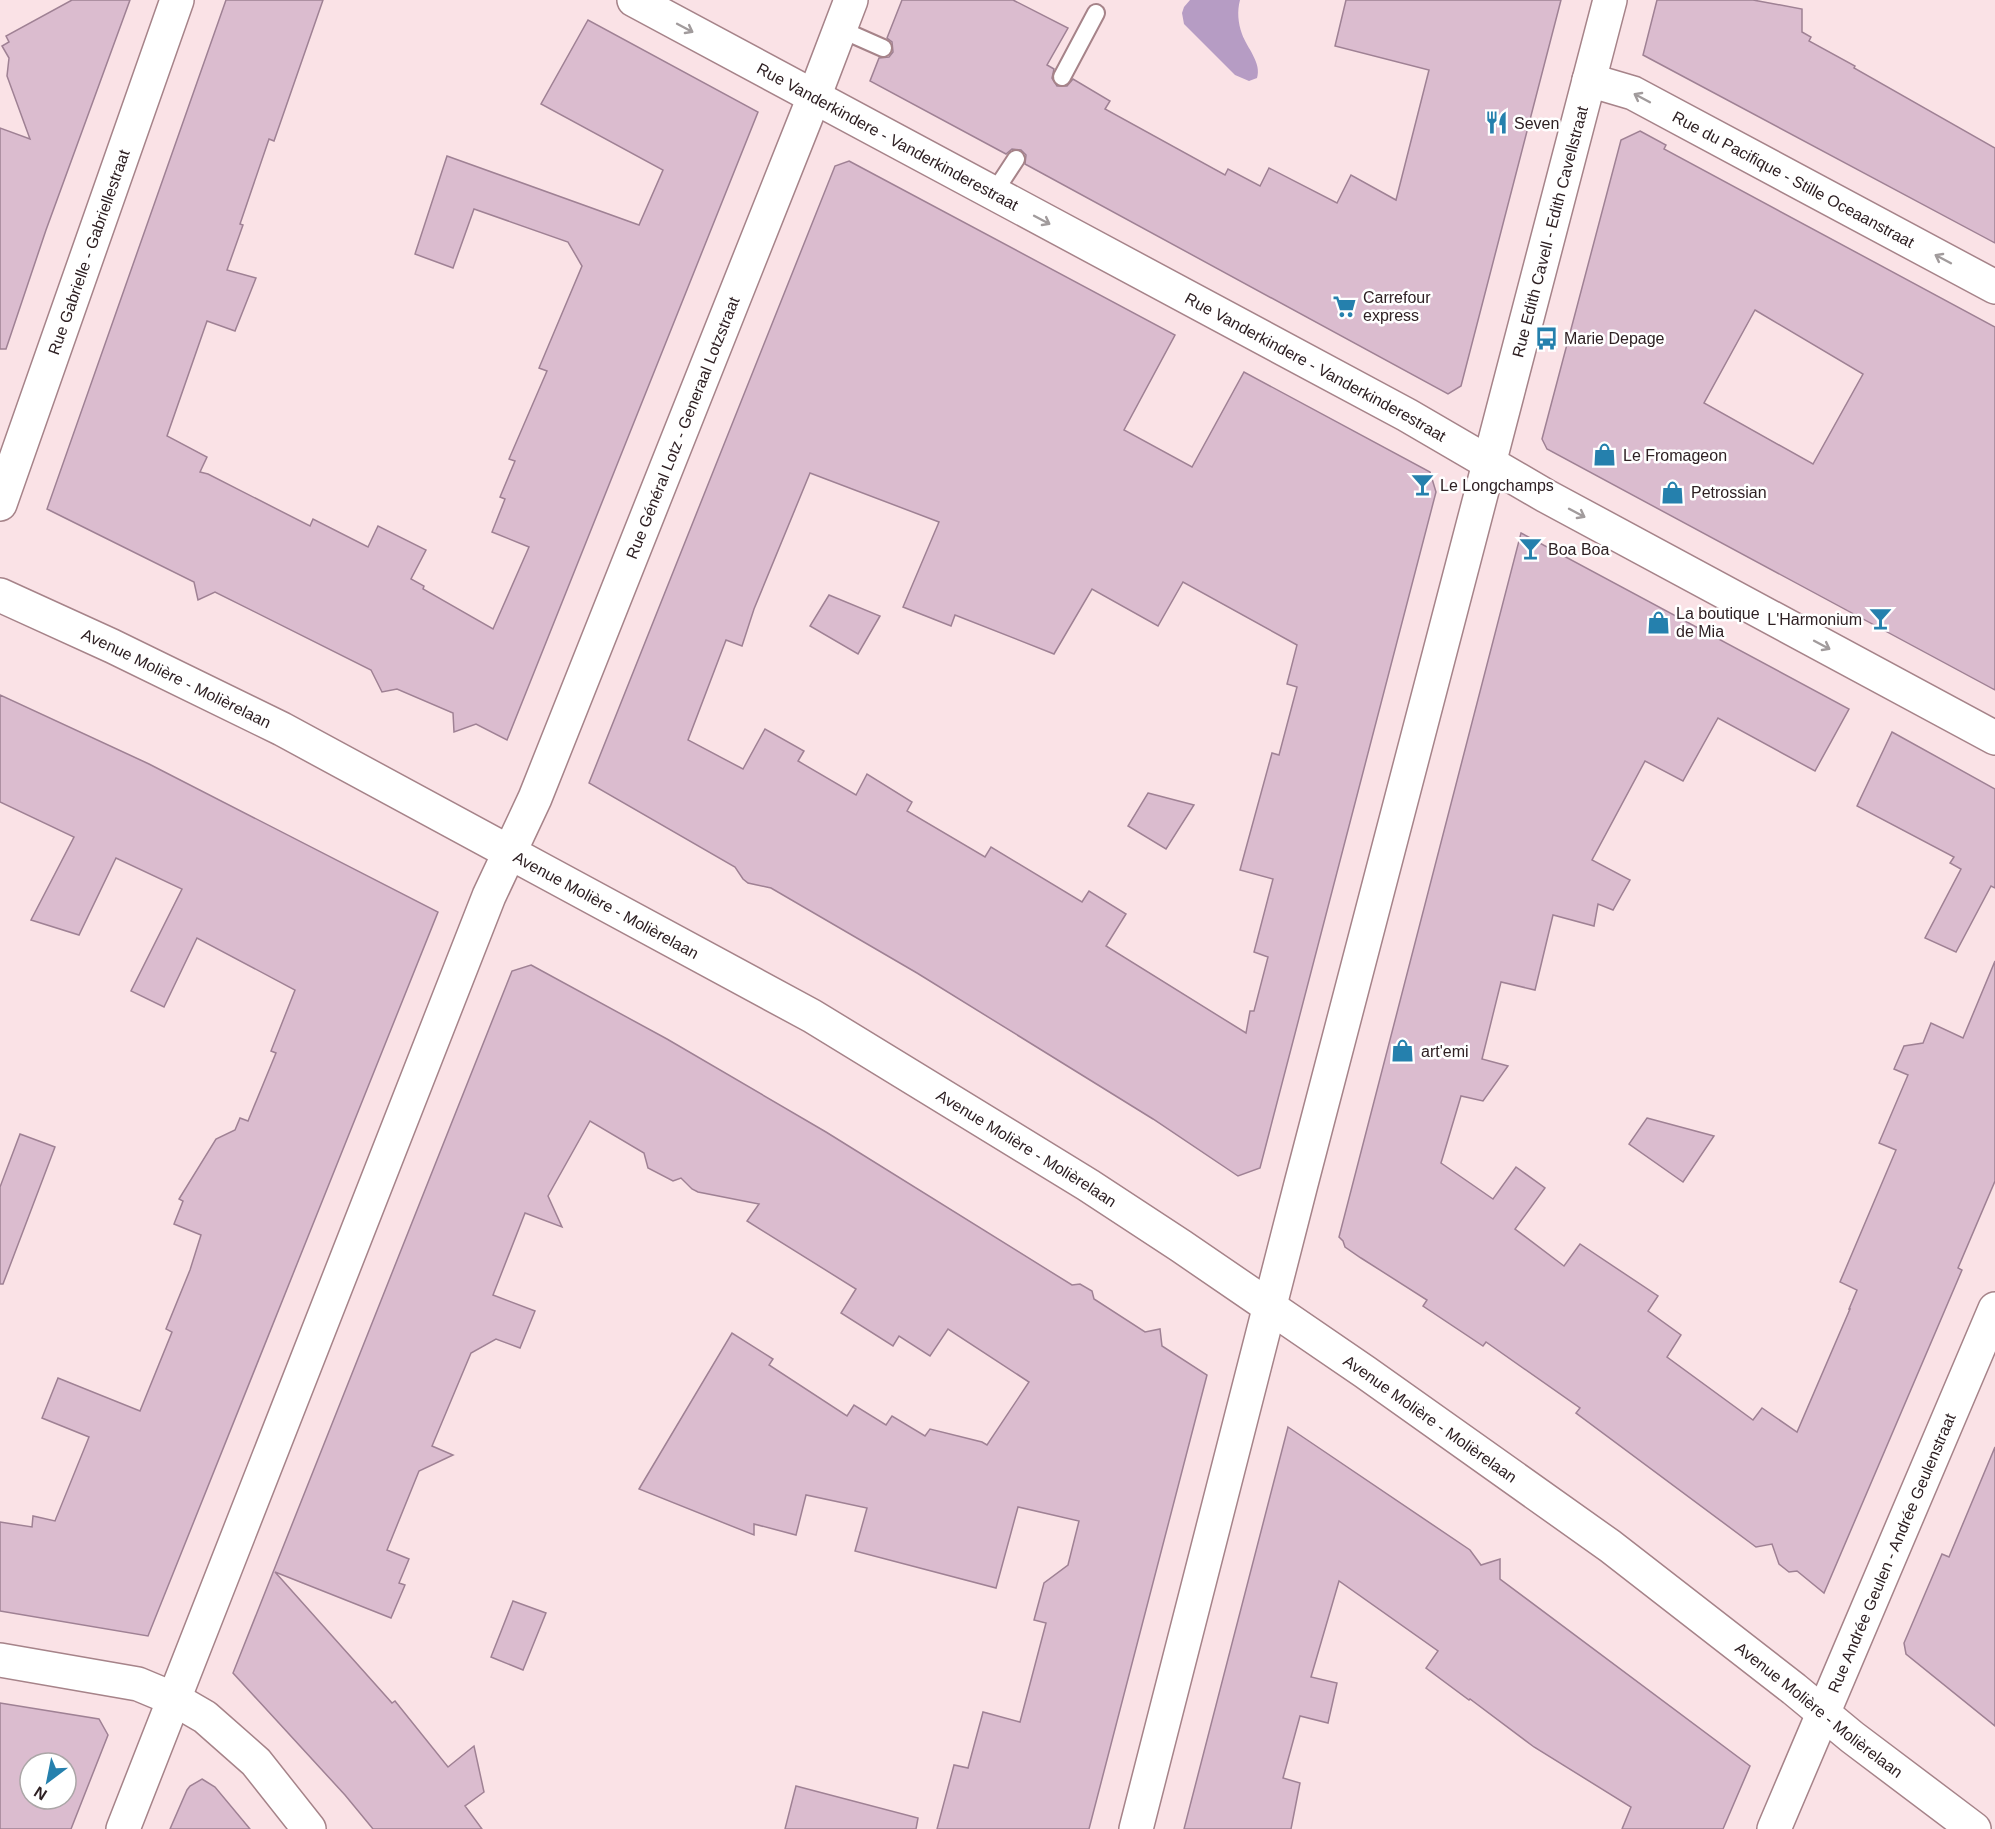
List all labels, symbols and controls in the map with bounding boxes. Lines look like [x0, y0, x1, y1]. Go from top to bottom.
one-way arrow [676, 23, 694, 34]
street label: Rue Vanderkindere - Vanderkinderestraat [754, 60, 1022, 214]
one-way arrow [1633, 92, 1651, 103]
street label: Rue Edith Cavell - Edith Cavellstraat [1509, 104, 1591, 359]
street label: Rue du Pacifique - Stille Oceaanstraat [1670, 108, 1917, 251]
restaurant icon: Seven [1483, 110, 1509, 136]
place label: Seven [1514, 115, 1559, 132]
street label: Rue Gabrielle - Gabriellestraat [45, 147, 133, 357]
one-way arrow [1033, 214, 1050, 226]
one-way arrow [1935, 253, 1953, 264]
place label: Carrefour express [1363, 289, 1431, 324]
street label: Rue Vanderkindere - Vanderkinderestraat [1182, 290, 1449, 445]
supermarket icon: Carrefour express [1332, 293, 1358, 319]
street label: Rue Général Lotz - Generaal Lotzstraat [623, 294, 743, 561]
bus stop icon: Marie Depage [1533, 325, 1559, 351]
place label: Marie Depage [1564, 330, 1665, 347]
shop icon: Le Fromageon [1592, 442, 1618, 468]
place label: Le Fromageon [1623, 447, 1727, 464]
bar icon: Le Longchamps [1409, 472, 1435, 498]
place label: Le Longchamps [1440, 477, 1554, 494]
shop icon: Petrossian [1660, 479, 1686, 505]
place label: Petrossian [1691, 484, 1767, 501]
one-way arrow [1568, 507, 1585, 519]
bar icon: Boa Boa [1517, 536, 1543, 562]
place label: Boa Boa [1548, 541, 1609, 558]
place label: La boutique de Mia [1676, 605, 1760, 640]
bar icon: L'Harmonium [1867, 606, 1893, 632]
shop icon: La boutique de Mia [1645, 609, 1671, 635]
place label: L'Harmonium [1767, 611, 1862, 628]
street label: Avenue Molière - Molièrelaan [79, 625, 274, 731]
one-way arrow [1813, 640, 1831, 651]
street label: Avenue Molière - Molièrelaan [510, 848, 701, 962]
shop icon: art'emi [1390, 1038, 1416, 1064]
place label: art'emi [1421, 1043, 1469, 1060]
street label: Avenue Molière - Molièrelaan [934, 1086, 1119, 1210]
street label: Avenue Molière - Molièrelaan [1340, 1352, 1520, 1486]
street label: Rue Andrée Geulen - Andrée Geulenstraat [1825, 1410, 1959, 1695]
street label: Avenue Molière - Molièrelaan [1732, 1639, 1906, 1781]
north arrow [18, 1751, 78, 1811]
text: N [31, 1783, 50, 1804]

